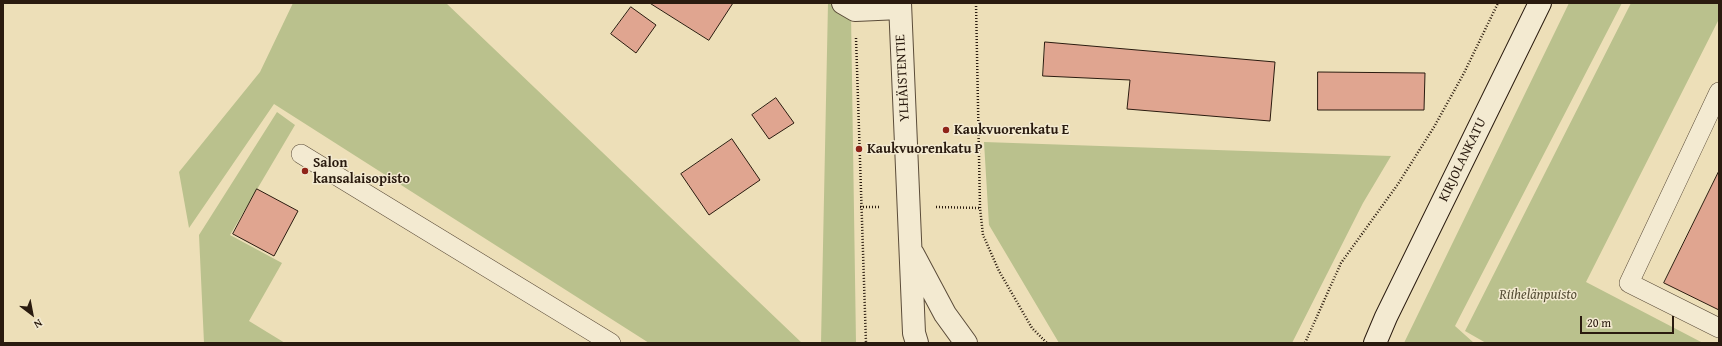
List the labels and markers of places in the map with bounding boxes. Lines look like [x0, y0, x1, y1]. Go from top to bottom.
place label: Kaukvuorenkatu E [954, 122, 1069, 138]
marker: Kaukvuorenkatu E [941, 125, 951, 135]
place label: Kaukvuorenkatu P [867, 141, 983, 157]
marker: Kaukvuorenkatu P [854, 144, 864, 154]
place label: Salon kansalaisopisto [313, 155, 410, 188]
marker: Salon kansalaisopisto [300, 166, 310, 176]

